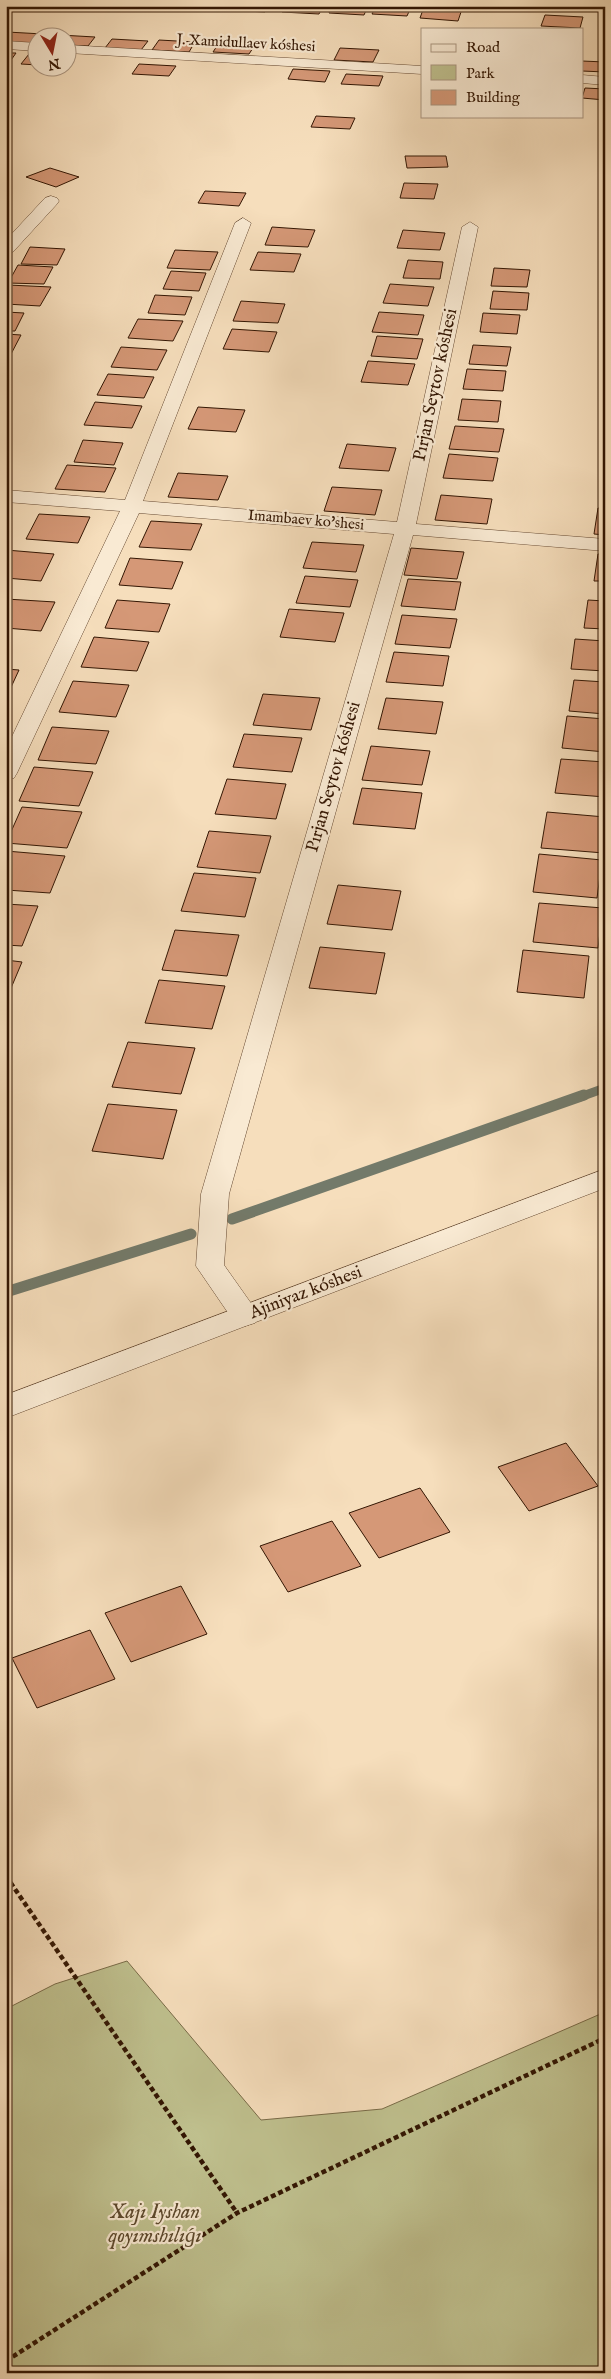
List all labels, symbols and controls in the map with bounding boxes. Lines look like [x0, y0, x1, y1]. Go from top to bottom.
north arrow [28, 28, 78, 78]
legend [421, 28, 584, 118]
street label: J. Xamidullaev kóshesi [174, 30, 316, 56]
text: Road [466, 38, 501, 57]
text: N [47, 54, 63, 74]
text: Park [466, 64, 496, 83]
text: Building [466, 88, 521, 107]
street label: Pırjan Seytov kóshesi [409, 306, 463, 464]
street label: Imambaev ko'shesi [247, 505, 365, 535]
street label: Pırjan Seytov kóshesi [301, 699, 367, 855]
street label: Ajiniyaz kóshesi [245, 1261, 366, 1325]
park label: Xajı Iyshan qoyımshılıǵı [107, 2199, 202, 2250]

